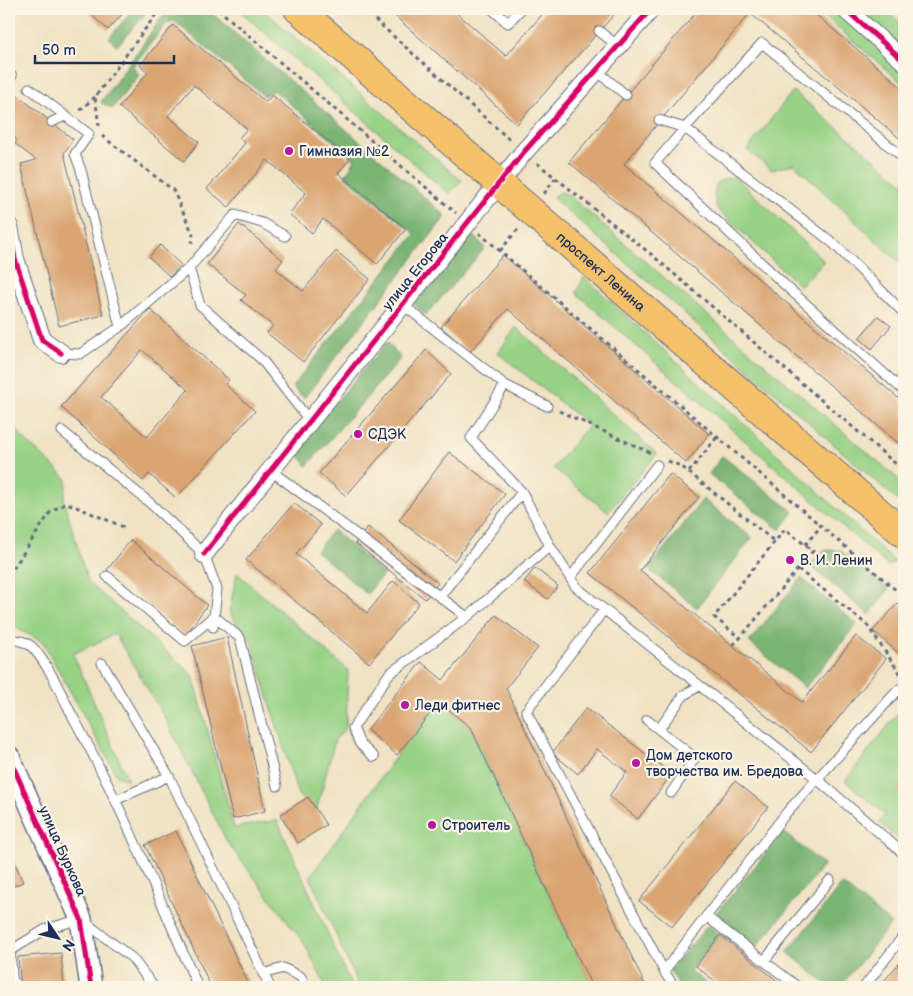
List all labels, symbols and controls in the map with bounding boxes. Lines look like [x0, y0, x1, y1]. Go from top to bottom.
scale bar [35, 32, 174, 64]
text: 50 m [42, 41, 76, 60]
place label: Гимназия №2 [299, 143, 390, 160]
marker: Гимназия №2 [283, 145, 295, 157]
street label: улица Егорова [379, 229, 452, 314]
street label: проспект Ленина [553, 229, 649, 316]
place label: СДЭК [368, 426, 407, 443]
marker: СДЭК [352, 428, 364, 440]
place label: В. И. Ленин [800, 552, 873, 569]
marker: В. И. Ленин [784, 554, 796, 566]
place label: Леди фитнес [414, 697, 501, 714]
marker: Леди фитнес [399, 699, 411, 711]
place label: Дом детского творчества им. Бредова [646, 747, 804, 780]
marker: Дом детского творчества им. Бредова [630, 757, 642, 769]
street label: улица Буркова [35, 804, 90, 899]
place label: Строитель [442, 817, 510, 834]
marker: Строитель [426, 819, 438, 831]
north arrow [32, 914, 82, 964]
text: N [58, 936, 78, 954]

